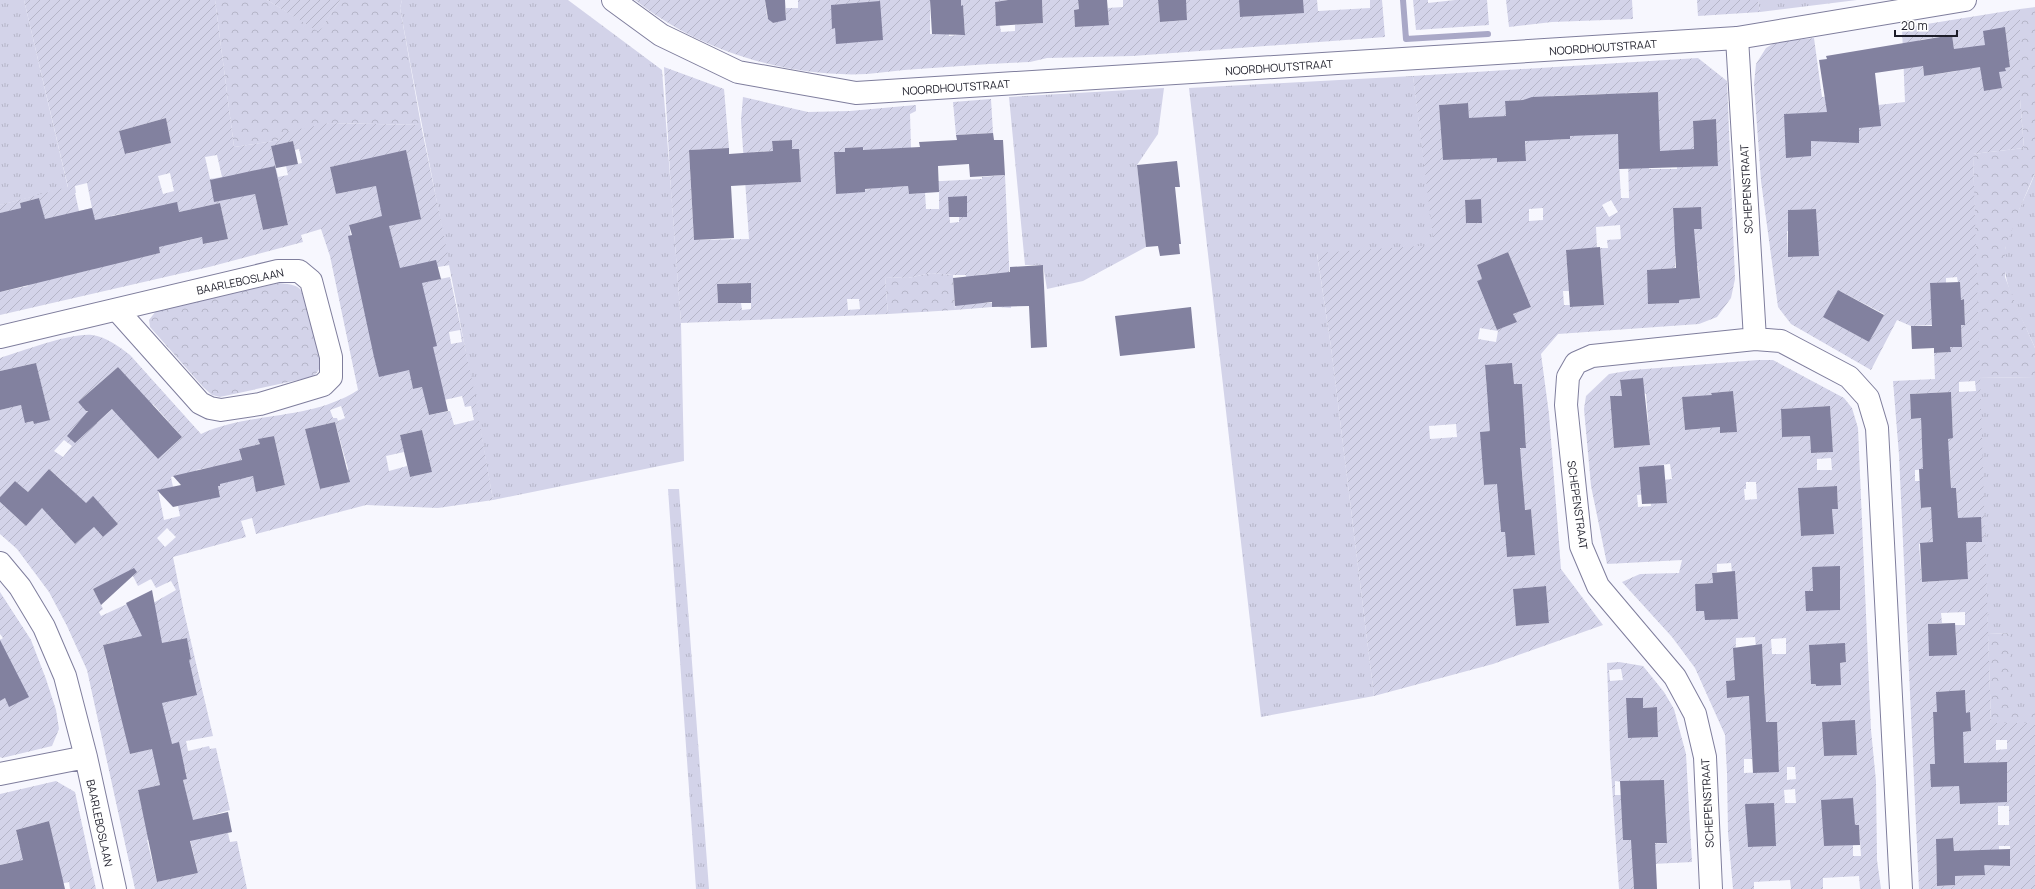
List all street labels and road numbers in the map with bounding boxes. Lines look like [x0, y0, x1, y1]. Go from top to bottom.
street label: NOORDHOUTSTRAAT [1549, 36, 1658, 58]
street label: NOORDHOUTSTRAAT [1225, 56, 1334, 78]
street label: NOORDHOUTSTRAAT [902, 76, 1011, 98]
street label: SCHEPENSTRAAT [1736, 144, 1756, 234]
street label: BAARLEBOSLAAN [195, 264, 285, 298]
street label: SCHEPENSTRAAT [1564, 460, 1592, 551]
street label: SCHEPENSTRAAT [1697, 758, 1717, 848]
street label: BAARLEBOSLAAN [83, 778, 117, 868]

